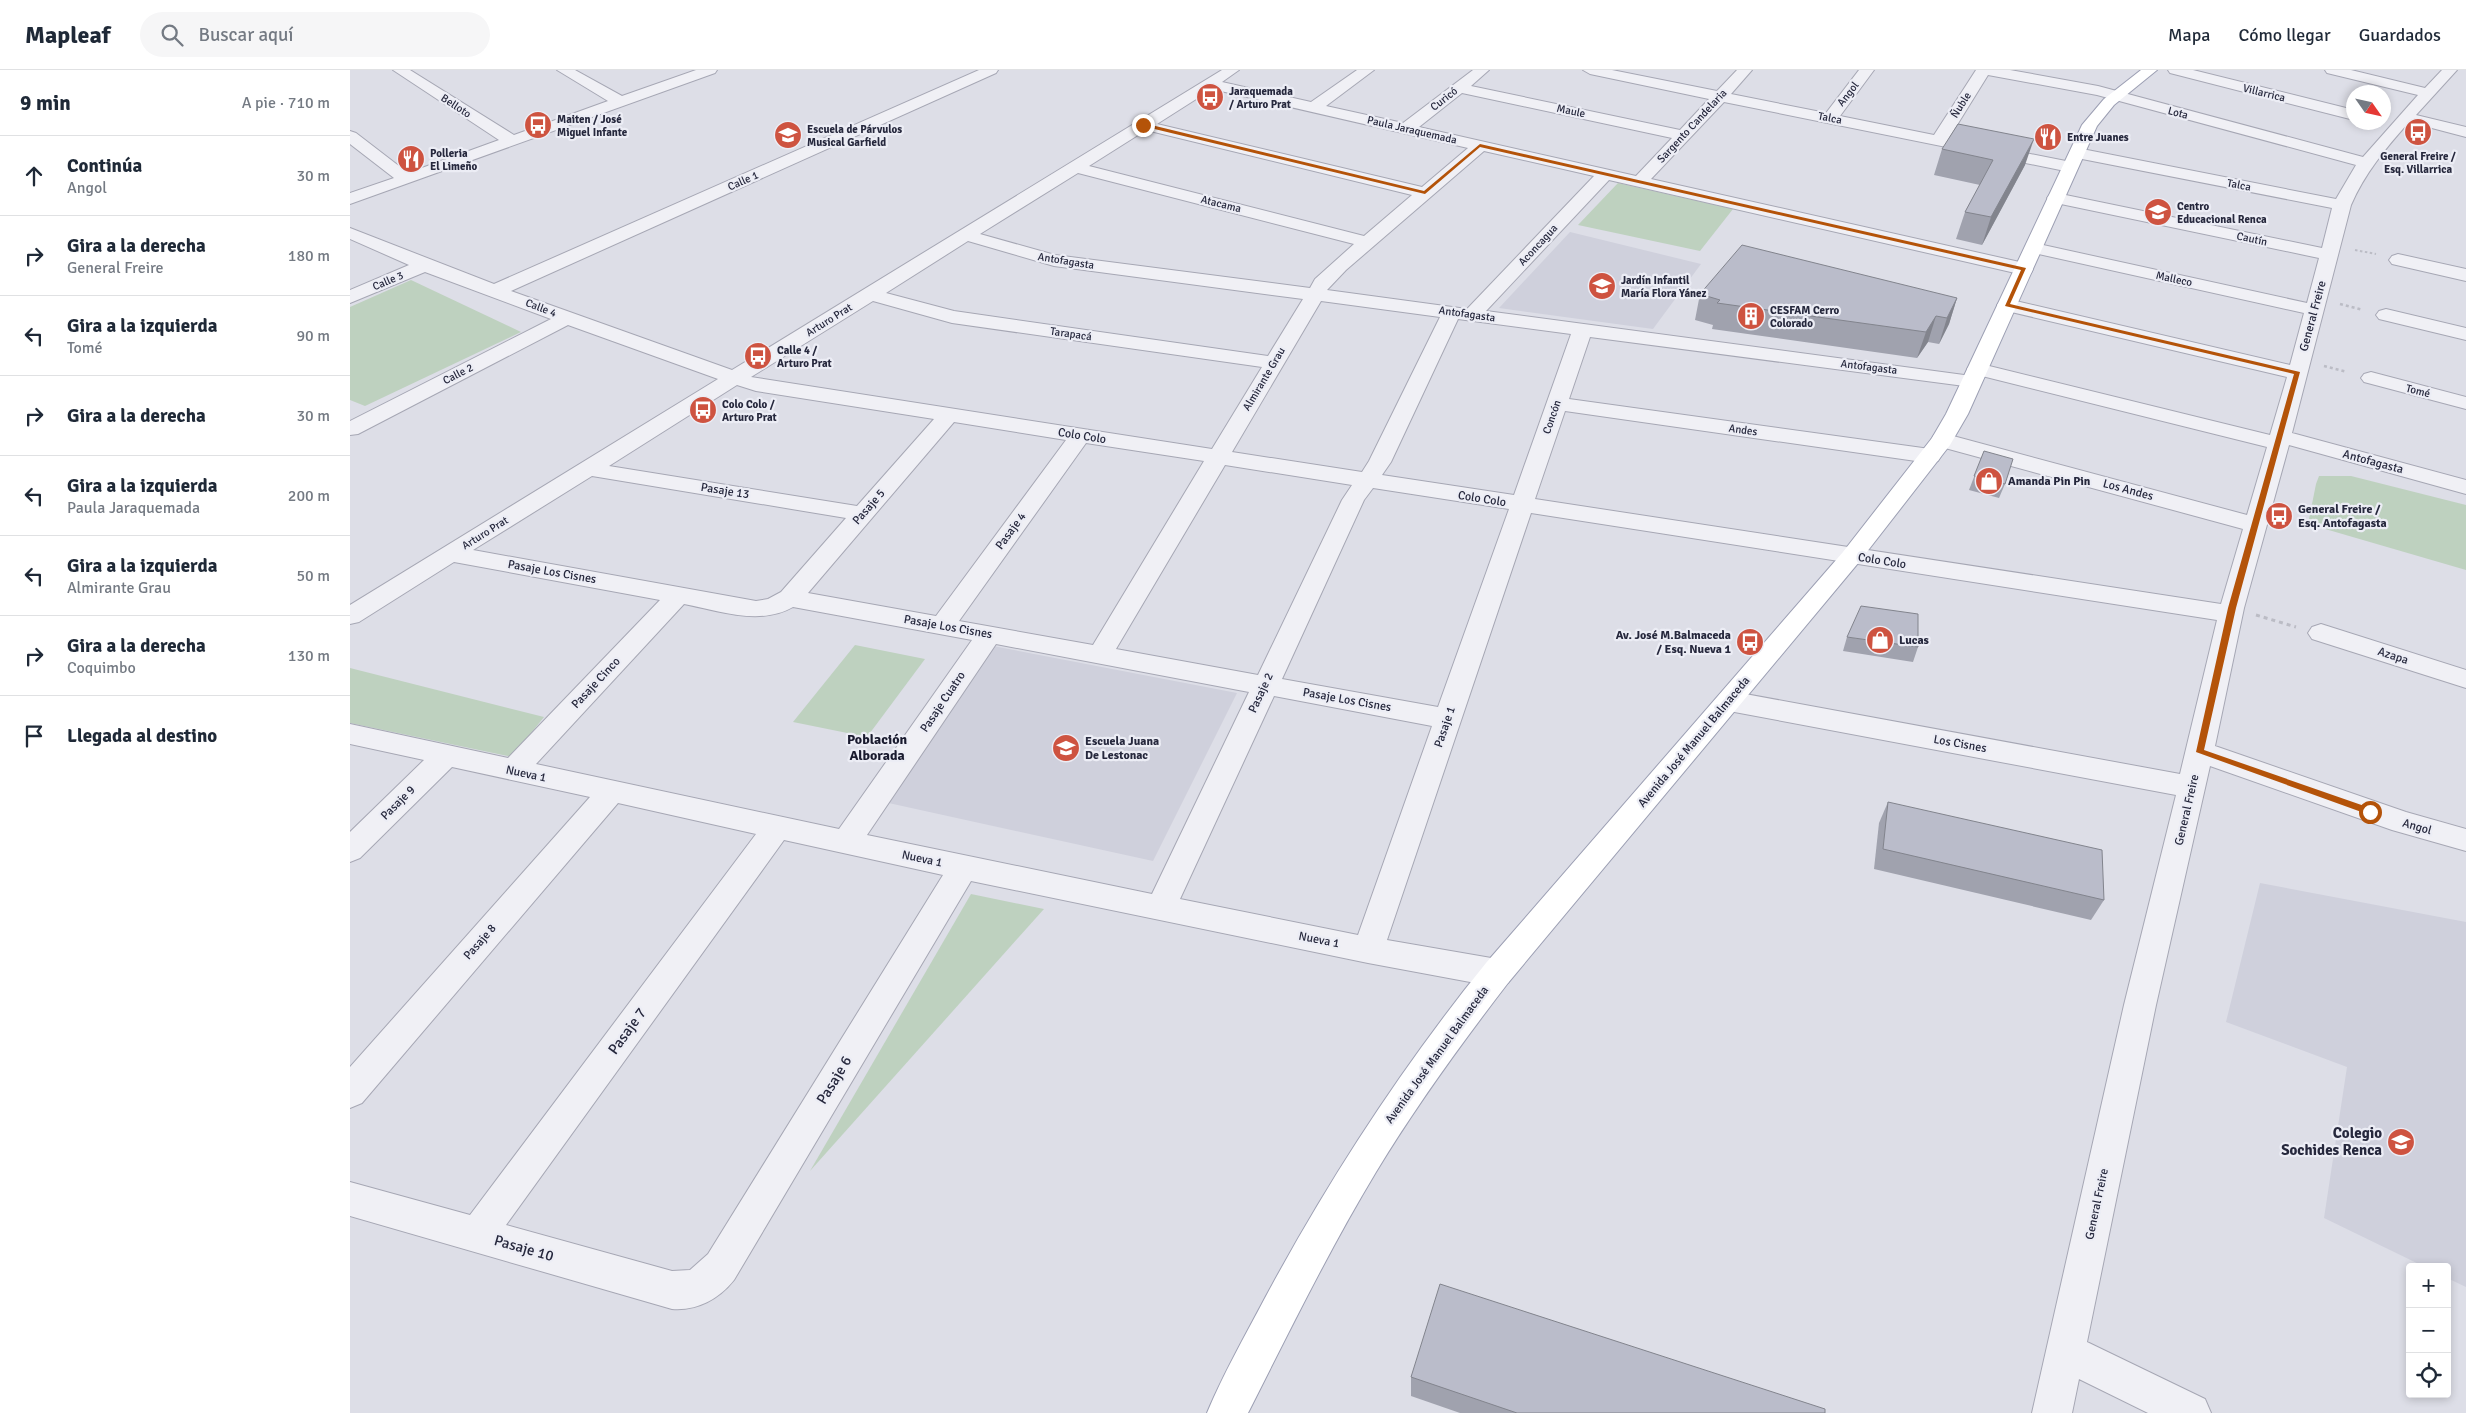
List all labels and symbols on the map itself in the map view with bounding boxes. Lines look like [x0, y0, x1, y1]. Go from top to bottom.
street label: Angol [1834, 79, 1862, 109]
street label: Villarrica [2241, 81, 2287, 105]
bus stop icon: Jaraquemada / Arturo Prat [1195, 82, 1225, 112]
street label: Curicó [1428, 84, 1460, 114]
place label: Jaraquemada / Arturo Prat [1229, 85, 1293, 111]
north arrow [2346, 85, 2391, 130]
street label: Sargento Candelaria [1655, 86, 1730, 166]
street label: Ñuble [1948, 90, 1974, 120]
street label: Belloto [438, 91, 474, 121]
street label: Maule [1555, 102, 1587, 120]
street label: Lota [2166, 104, 2190, 122]
street label: Talca [1817, 109, 1843, 127]
bus stop icon: Maiten / José Miguel Infante [523, 110, 553, 140]
place label: Maiten / José Miguel Infante [557, 113, 628, 139]
street label: Paula Jaraquemada [1366, 113, 1458, 147]
route end [1132, 114, 1155, 137]
bus stop icon: General Freire / Esq. Villarrica [2403, 117, 2433, 147]
school or university icon: Escuela de Párvulos Musical Garfield [773, 120, 803, 150]
restaurant icon: Entre Juanes [2033, 122, 2063, 152]
place label: Escuela de Párvulos Musical Garfield [807, 123, 902, 149]
place label: Entre Juanes [2067, 131, 2129, 144]
restaurant icon: Polleria El Limeño [396, 144, 426, 174]
place label: Polleria El Limeño [430, 147, 477, 173]
place label: General Freire / Esq. Villarrica [2380, 150, 2456, 176]
street label: Calle 1 [726, 168, 760, 193]
street label: Talca [2226, 176, 2252, 194]
street label: Atacama [1200, 193, 1243, 215]
school or university icon: Centro Educacional Renca [2143, 197, 2173, 227]
place label: Centro Educacional Renca [2177, 200, 2267, 226]
street label: Aconcagua [1516, 221, 1561, 268]
street label: Cautín [2235, 229, 2269, 249]
street label: Antofagasta [1037, 250, 1096, 272]
street label: Calle 3 [371, 269, 405, 293]
street label: Malleco [2155, 269, 2194, 289]
school or university icon: Jardín Infantil María Flora Yánez [1587, 271, 1617, 301]
place label: Jardín Infantil María Flora Yánez [1621, 274, 1707, 300]
street label: General Freire [2296, 279, 2330, 353]
street label: Calle 4 [524, 296, 558, 320]
street label: Arturo Prat [803, 301, 855, 339]
building icon: CESFAM Cerro Colorado [1736, 301, 1766, 331]
street label: Antofagasta [1438, 304, 1497, 324]
place label: CESFAM Cerro Colorado [1770, 304, 1840, 330]
street label: Tarapacá [1049, 325, 1093, 343]
bus stop icon: Calle 4 / Arturo Prat [743, 341, 773, 371]
place label: Calle 4 / Arturo Prat [777, 344, 832, 370]
street label: Almirante Grau [1240, 345, 1288, 413]
street label: Antofagasta [1840, 357, 1898, 377]
street label: Calle 2 [441, 361, 475, 387]
street label: Tomé [2405, 382, 2431, 400]
bus stop icon: Colo Colo / Arturo Prat [688, 395, 718, 425]
place label: Colo Colo / Arturo Prat [722, 398, 777, 424]
street label: Concón [1540, 398, 1564, 436]
street label: Andes [1728, 422, 1758, 438]
street label: Colo Colo [1057, 425, 1107, 447]
street label: Antofagasta [2341, 447, 2405, 477]
shop icon: Amanda Pin Pin [1974, 466, 2004, 496]
place label: Amanda Pin Pin [2008, 474, 2091, 489]
street label: Los Andes [2101, 476, 2155, 504]
street label: Pasaje 13 [700, 480, 750, 502]
street label: Pasaje 5 [849, 486, 889, 528]
street label: Colo Colo [1457, 488, 1507, 510]
bus stop icon: General Freire / Esq. Antofagasta [2264, 501, 2294, 531]
place label: General Freire / Esq. Antofagasta [2298, 502, 2387, 531]
street label: Pasaje 4 [992, 509, 1030, 553]
street label: Arturo Prat [459, 514, 511, 552]
street label: Colo Colo [1857, 550, 1907, 572]
street label: Pasaje Los Cisnes [507, 557, 597, 587]
street label: Pasaje Los Cisnes [903, 612, 993, 642]
shop icon: Lucas [1865, 625, 1895, 655]
bus stop icon: Av. José M.Balmaceda / Esq. Nueva 1 [1735, 627, 1765, 657]
place label: Av. José M.Balmaceda / Esq. Nueva 1 [1616, 628, 1732, 657]
place label: Lucas [1899, 633, 1930, 648]
street label: Azapa [2376, 644, 2410, 668]
street label: Pasaje Cinco [568, 654, 624, 712]
street label: Pasaje Cuatro [917, 669, 969, 735]
street label: Pasaje 2 [1245, 671, 1277, 715]
street label: Avenida José Manuel Balmaceda [1635, 673, 1753, 811]
street label: Pasaje Los Cisnes [1302, 685, 1392, 715]
street label: Pasaje 1 [1431, 704, 1459, 750]
district label: Población Alborada [847, 731, 907, 764]
street label: Los Cisnes [1932, 732, 1988, 756]
school or university icon: Escuela Juana De Lestonac [1051, 733, 1081, 763]
place label: Escuela Juana De Lestonac [1085, 734, 1159, 763]
street label: Nueva 1 [504, 762, 548, 786]
street label: General Freire [2172, 773, 2202, 847]
street label: Pasaje 9 [378, 783, 418, 823]
route start [2359, 801, 2382, 824]
street label: Angol [2401, 816, 2434, 838]
street label: Nueva 1 [900, 847, 944, 871]
street label: Pasaje 8 [460, 921, 500, 963]
street label: Nueva 1 [1297, 929, 1341, 951]
street label: Avenida José Manuel Balmaceda [1382, 983, 1492, 1127]
street label: Pasaje 7 [604, 1004, 650, 1058]
street label: Pasaje 6 [813, 1053, 855, 1107]
place label: Colegio Sochides Renca [2281, 1124, 2382, 1159]
school or university icon: Colegio Sochides Renca [2386, 1127, 2416, 1157]
street label: General Freire [2082, 1167, 2112, 1241]
street label: Pasaje 10 [492, 1231, 556, 1265]

